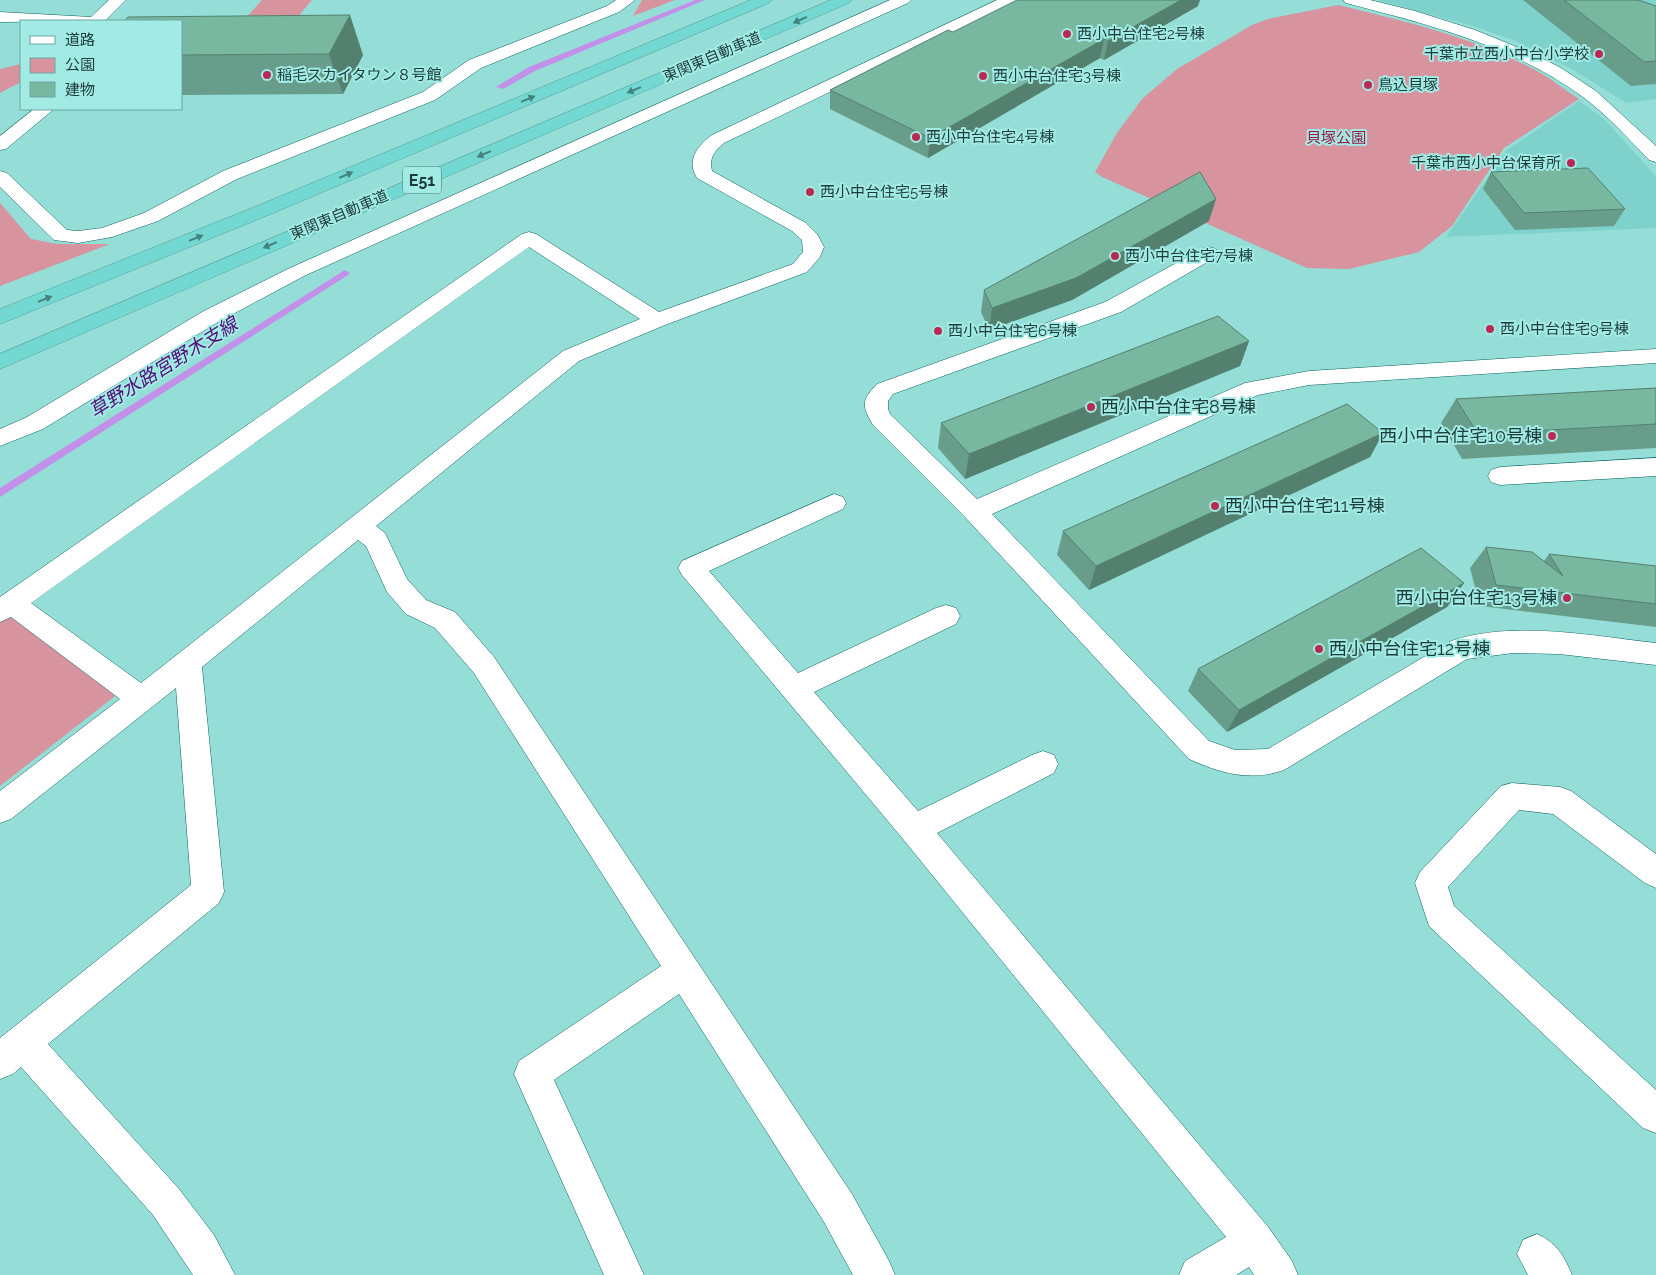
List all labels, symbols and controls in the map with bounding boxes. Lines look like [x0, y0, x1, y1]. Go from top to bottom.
one-way arrow [793, 16, 807, 24]
legend [20, 20, 182, 110]
place label: 西小中台住宅2号棟 [1077, 25, 1205, 43]
street label: 東関東自動車道 [660, 28, 764, 86]
marker: 西小中台住宅2号棟 [1061, 28, 1073, 40]
text: 道路 [65, 31, 95, 49]
place label: 千葉市立西小中台小学校 [1424, 45, 1589, 63]
marker: 千葉市立西小中台小学校 [1593, 48, 1605, 60]
text: 公園 [65, 56, 95, 74]
place label: 稲毛スカイタウン８号館 [277, 66, 441, 84]
place label: 西小中台住宅3号棟 [993, 67, 1121, 85]
marker: 稲毛スカイタウン８号館 [261, 69, 273, 81]
marker: 西小中台住宅3号棟 [977, 70, 989, 82]
place label: 鳥込貝塚 [1378, 76, 1438, 94]
marker: 鳥込貝塚 [1362, 79, 1374, 91]
text: 建物 [65, 81, 95, 99]
one-way arrow [627, 87, 641, 95]
one-way arrow [521, 94, 535, 102]
place label: 西小中台住宅4号棟 [926, 128, 1054, 146]
park label: 貝塚公園 [1306, 129, 1366, 147]
marker: 西小中台住宅4号棟 [910, 131, 922, 143]
one-way arrow [477, 150, 492, 158]
place label: 千葉市西小中台保育所 [1411, 154, 1561, 172]
marker: 千葉市西小中台保育所 [1565, 157, 1577, 169]
road number: E51 [403, 166, 441, 194]
one-way arrow [339, 171, 353, 179]
place label: 西小中台住宅5号棟 [820, 183, 948, 201]
street label: 東関東自動車道 [287, 186, 391, 244]
marker: 西小中台住宅5号棟 [804, 186, 816, 198]
one-way arrow [189, 233, 203, 241]
one-way arrow [263, 241, 277, 249]
place label: 西小中台住宅7号棟 [1125, 247, 1253, 265]
marker: 西小中台住宅7号棟 [1109, 250, 1121, 262]
one-way arrow [38, 295, 53, 303]
water label: 草野水路宮野木支線 [85, 311, 243, 422]
place label: 西小中台住宅9号棟 [1500, 320, 1629, 338]
place label: 西小中台住宅6号棟 [948, 322, 1077, 340]
marker: 西小中台住宅9号棟 [1484, 323, 1496, 335]
marker: 西小中台住宅6号棟 [932, 325, 944, 337]
place label: 西小中台住宅8号棟 [1101, 396, 1256, 417]
marker: 西小中台住宅8号棟 [1085, 401, 1097, 413]
place label: 西小中台住宅10号棟 [1379, 425, 1542, 446]
marker: 西小中台住宅10号棟 [1546, 430, 1558, 442]
place label: 西小中台住宅11号棟 [1225, 495, 1384, 516]
marker: 西小中台住宅11号棟 [1209, 500, 1221, 512]
place label: 西小中台住宅13号棟 [1396, 587, 1557, 608]
marker: 西小中台住宅13号棟 [1561, 592, 1573, 604]
place label: 西小中台住宅12号棟 [1329, 638, 1490, 659]
marker: 西小中台住宅12号棟 [1313, 643, 1325, 655]

